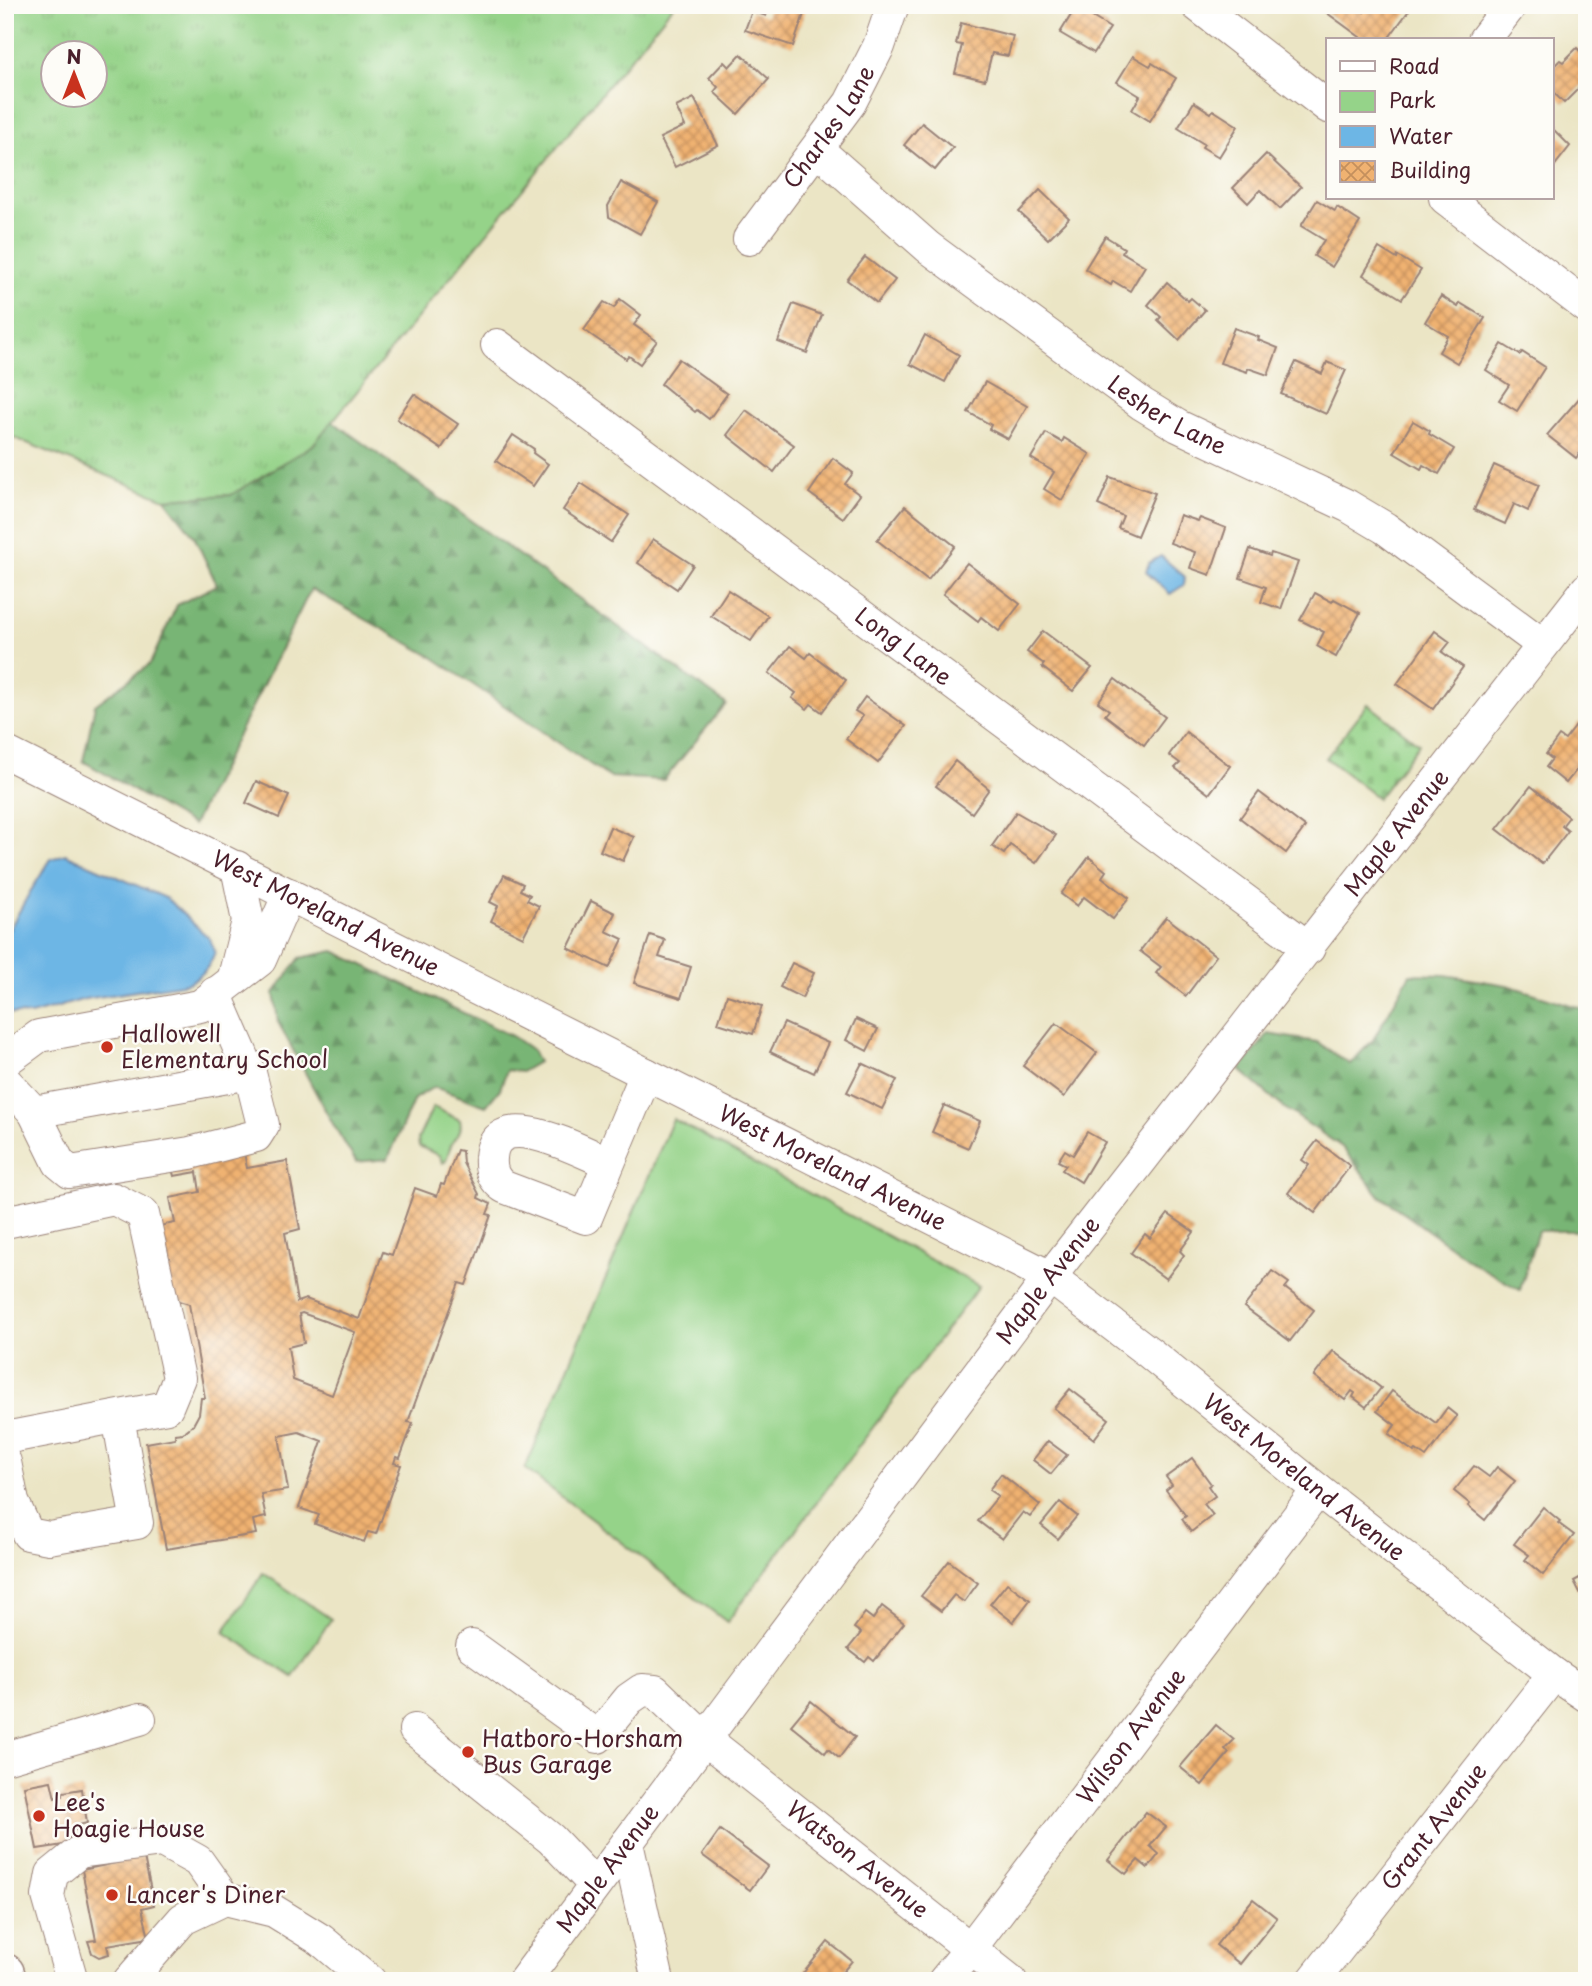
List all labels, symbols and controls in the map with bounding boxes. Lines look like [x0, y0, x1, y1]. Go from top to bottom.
north arrow [38, 38, 108, 108]
legend [1326, 38, 1554, 200]
text: N [66, 42, 82, 70]
text: Road [1389, 49, 1440, 81]
street label: Charles Lane [773, 58, 883, 195]
text: Park [1389, 83, 1436, 115]
text: Water [1389, 119, 1453, 151]
text: Building [1389, 153, 1471, 185]
street label: Lesher Lane [1101, 366, 1233, 463]
street label: Long Lane [848, 598, 960, 693]
street label: Maple Avenue [1334, 761, 1456, 903]
street label: West Moreland Avenue [206, 840, 446, 984]
place label: Hallowell Elementary School [121, 1015, 328, 1076]
marker: Hallowell Elementary School [99, 1039, 115, 1055]
street label: West Moreland Avenue [713, 1094, 953, 1238]
street label: Maple Avenue [987, 1208, 1107, 1351]
street label: West Moreland Avenue [1196, 1384, 1414, 1568]
street label: Wilson Avenue [1067, 1660, 1193, 1811]
place label: Hatboro-Horsham Bus Garage [482, 1720, 683, 1781]
marker: Hatboro-Horsham Bus Garage [460, 1744, 476, 1760]
street label: Grant Avenue [1372, 1755, 1494, 1897]
place label: Lee's Hoagie House [53, 1784, 205, 1845]
street label: Watson Avenue [780, 1791, 937, 1926]
street label: Maple Avenue [547, 1796, 666, 1940]
marker: Lee's Hoagie House [31, 1808, 47, 1824]
place label: Lancer's Diner [126, 1876, 285, 1911]
marker: Lancer's Diner [104, 1887, 120, 1903]

